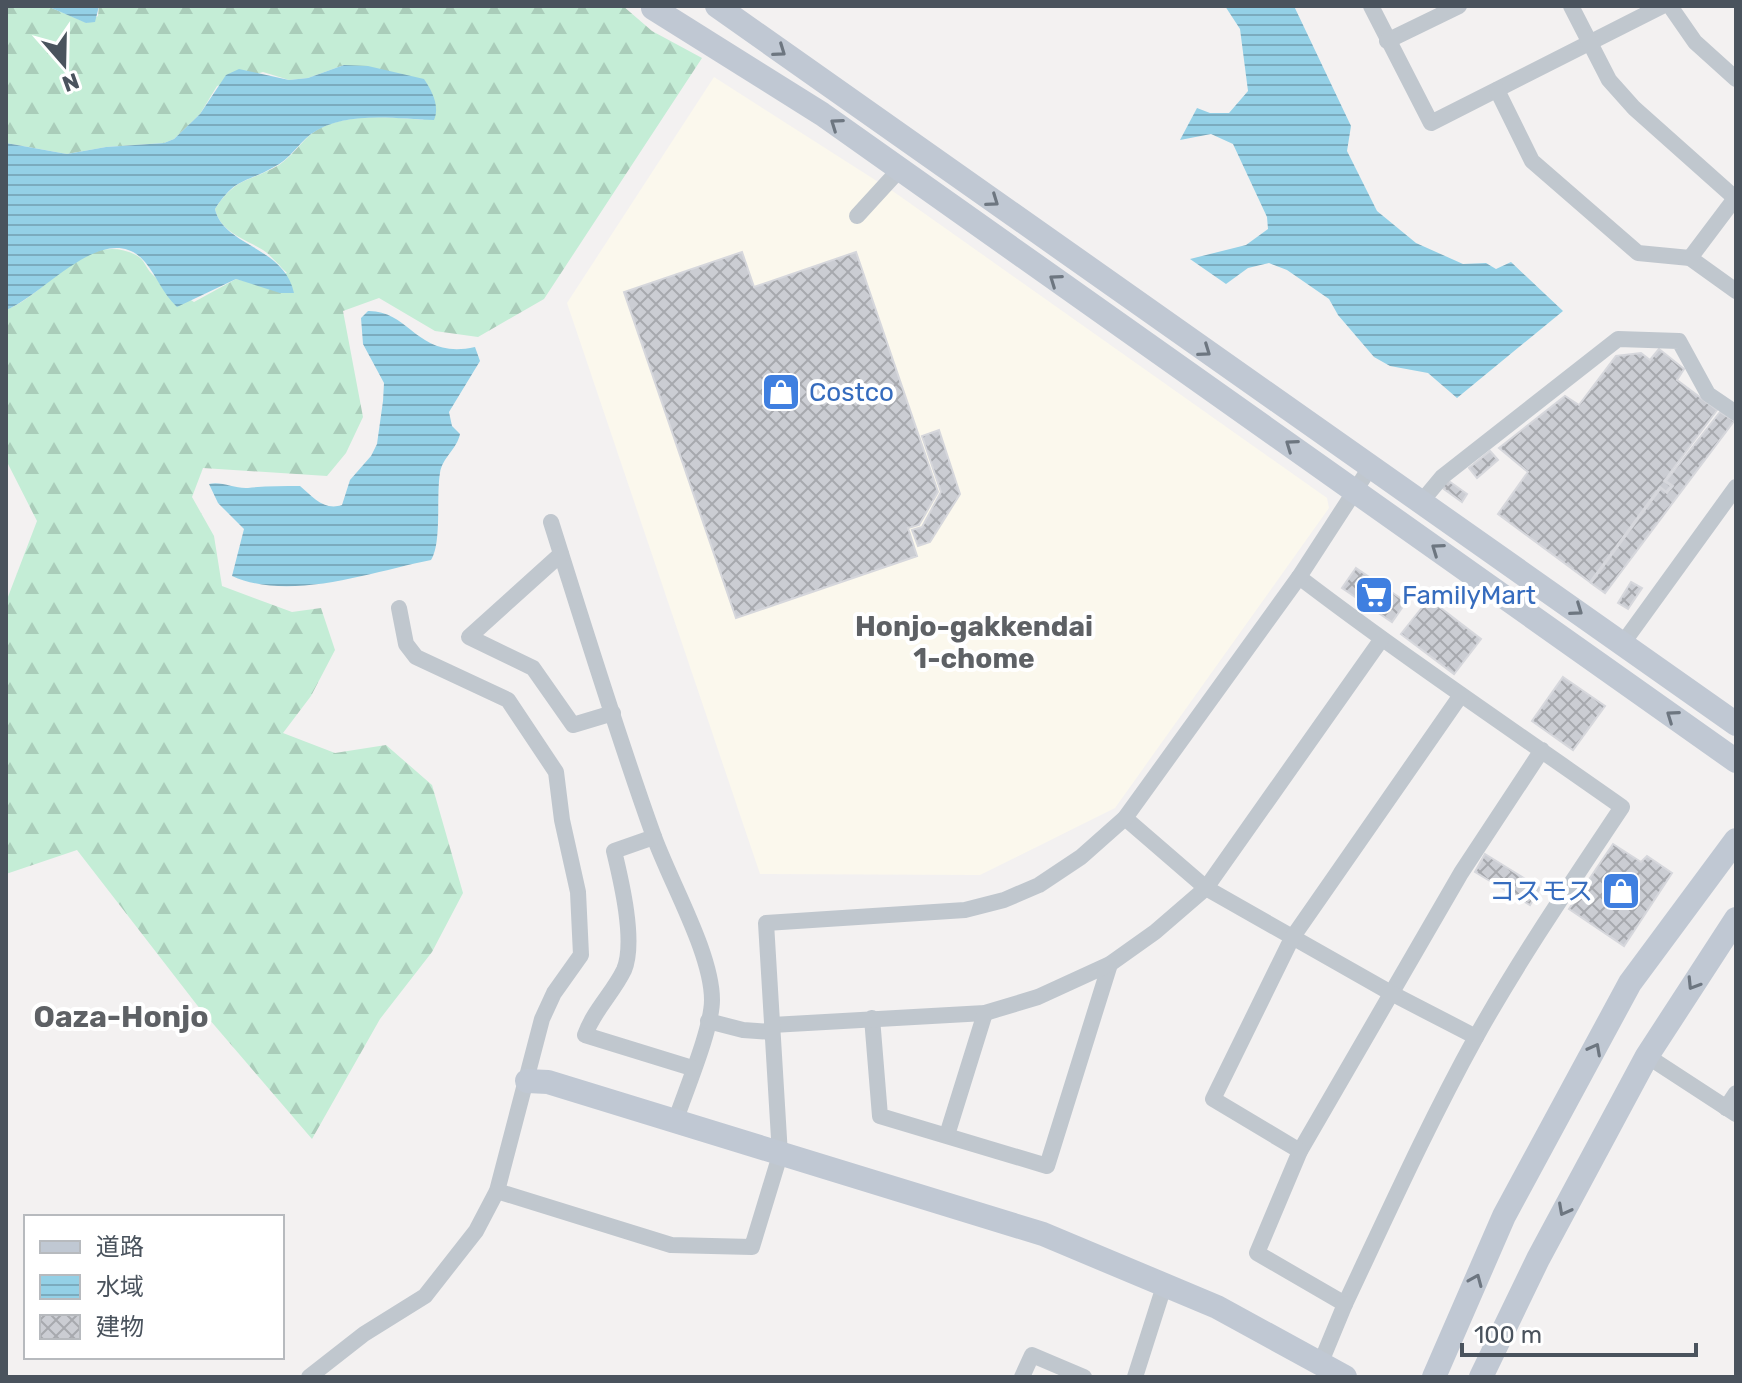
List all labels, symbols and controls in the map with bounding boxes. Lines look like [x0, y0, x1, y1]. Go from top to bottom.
north arrow [24, 24, 104, 104]
one-way arrow [772, 41, 786, 56]
text: N [59, 67, 83, 98]
one-way arrow [830, 119, 844, 134]
one-way arrow [984, 191, 998, 206]
one-way arrow [1050, 275, 1064, 290]
one-way arrow [1197, 341, 1211, 356]
shop icon: Costco [760, 371, 802, 413]
place label: Costco [809, 377, 894, 408]
one-way arrow [1285, 441, 1299, 455]
one-way arrow [1432, 544, 1446, 559]
supermarket icon: FamilyMart [1353, 574, 1395, 616]
place label: FamilyMart [1402, 580, 1536, 611]
one-way arrow [1569, 600, 1583, 615]
district label: Honjo-gakkendai 1-chome [855, 610, 1093, 675]
one-way arrow [1667, 711, 1681, 725]
shop icon: コスモス [1600, 870, 1642, 912]
place label: コスモス [1489, 876, 1593, 907]
one-way arrow [1687, 975, 1702, 990]
district label: Oaza-Honjo [34, 999, 208, 1035]
one-way arrow [1585, 1042, 1600, 1057]
one-way arrow [1559, 1202, 1574, 1216]
legend [24, 1215, 284, 1359]
text: 道路 [96, 1233, 144, 1261]
text: 水域 [96, 1273, 144, 1301]
one-way arrow [1466, 1274, 1482, 1288]
scale bar [1462, 1307, 1696, 1357]
text: 建物 [96, 1313, 144, 1341]
text: 100 m [1474, 1321, 1542, 1349]

